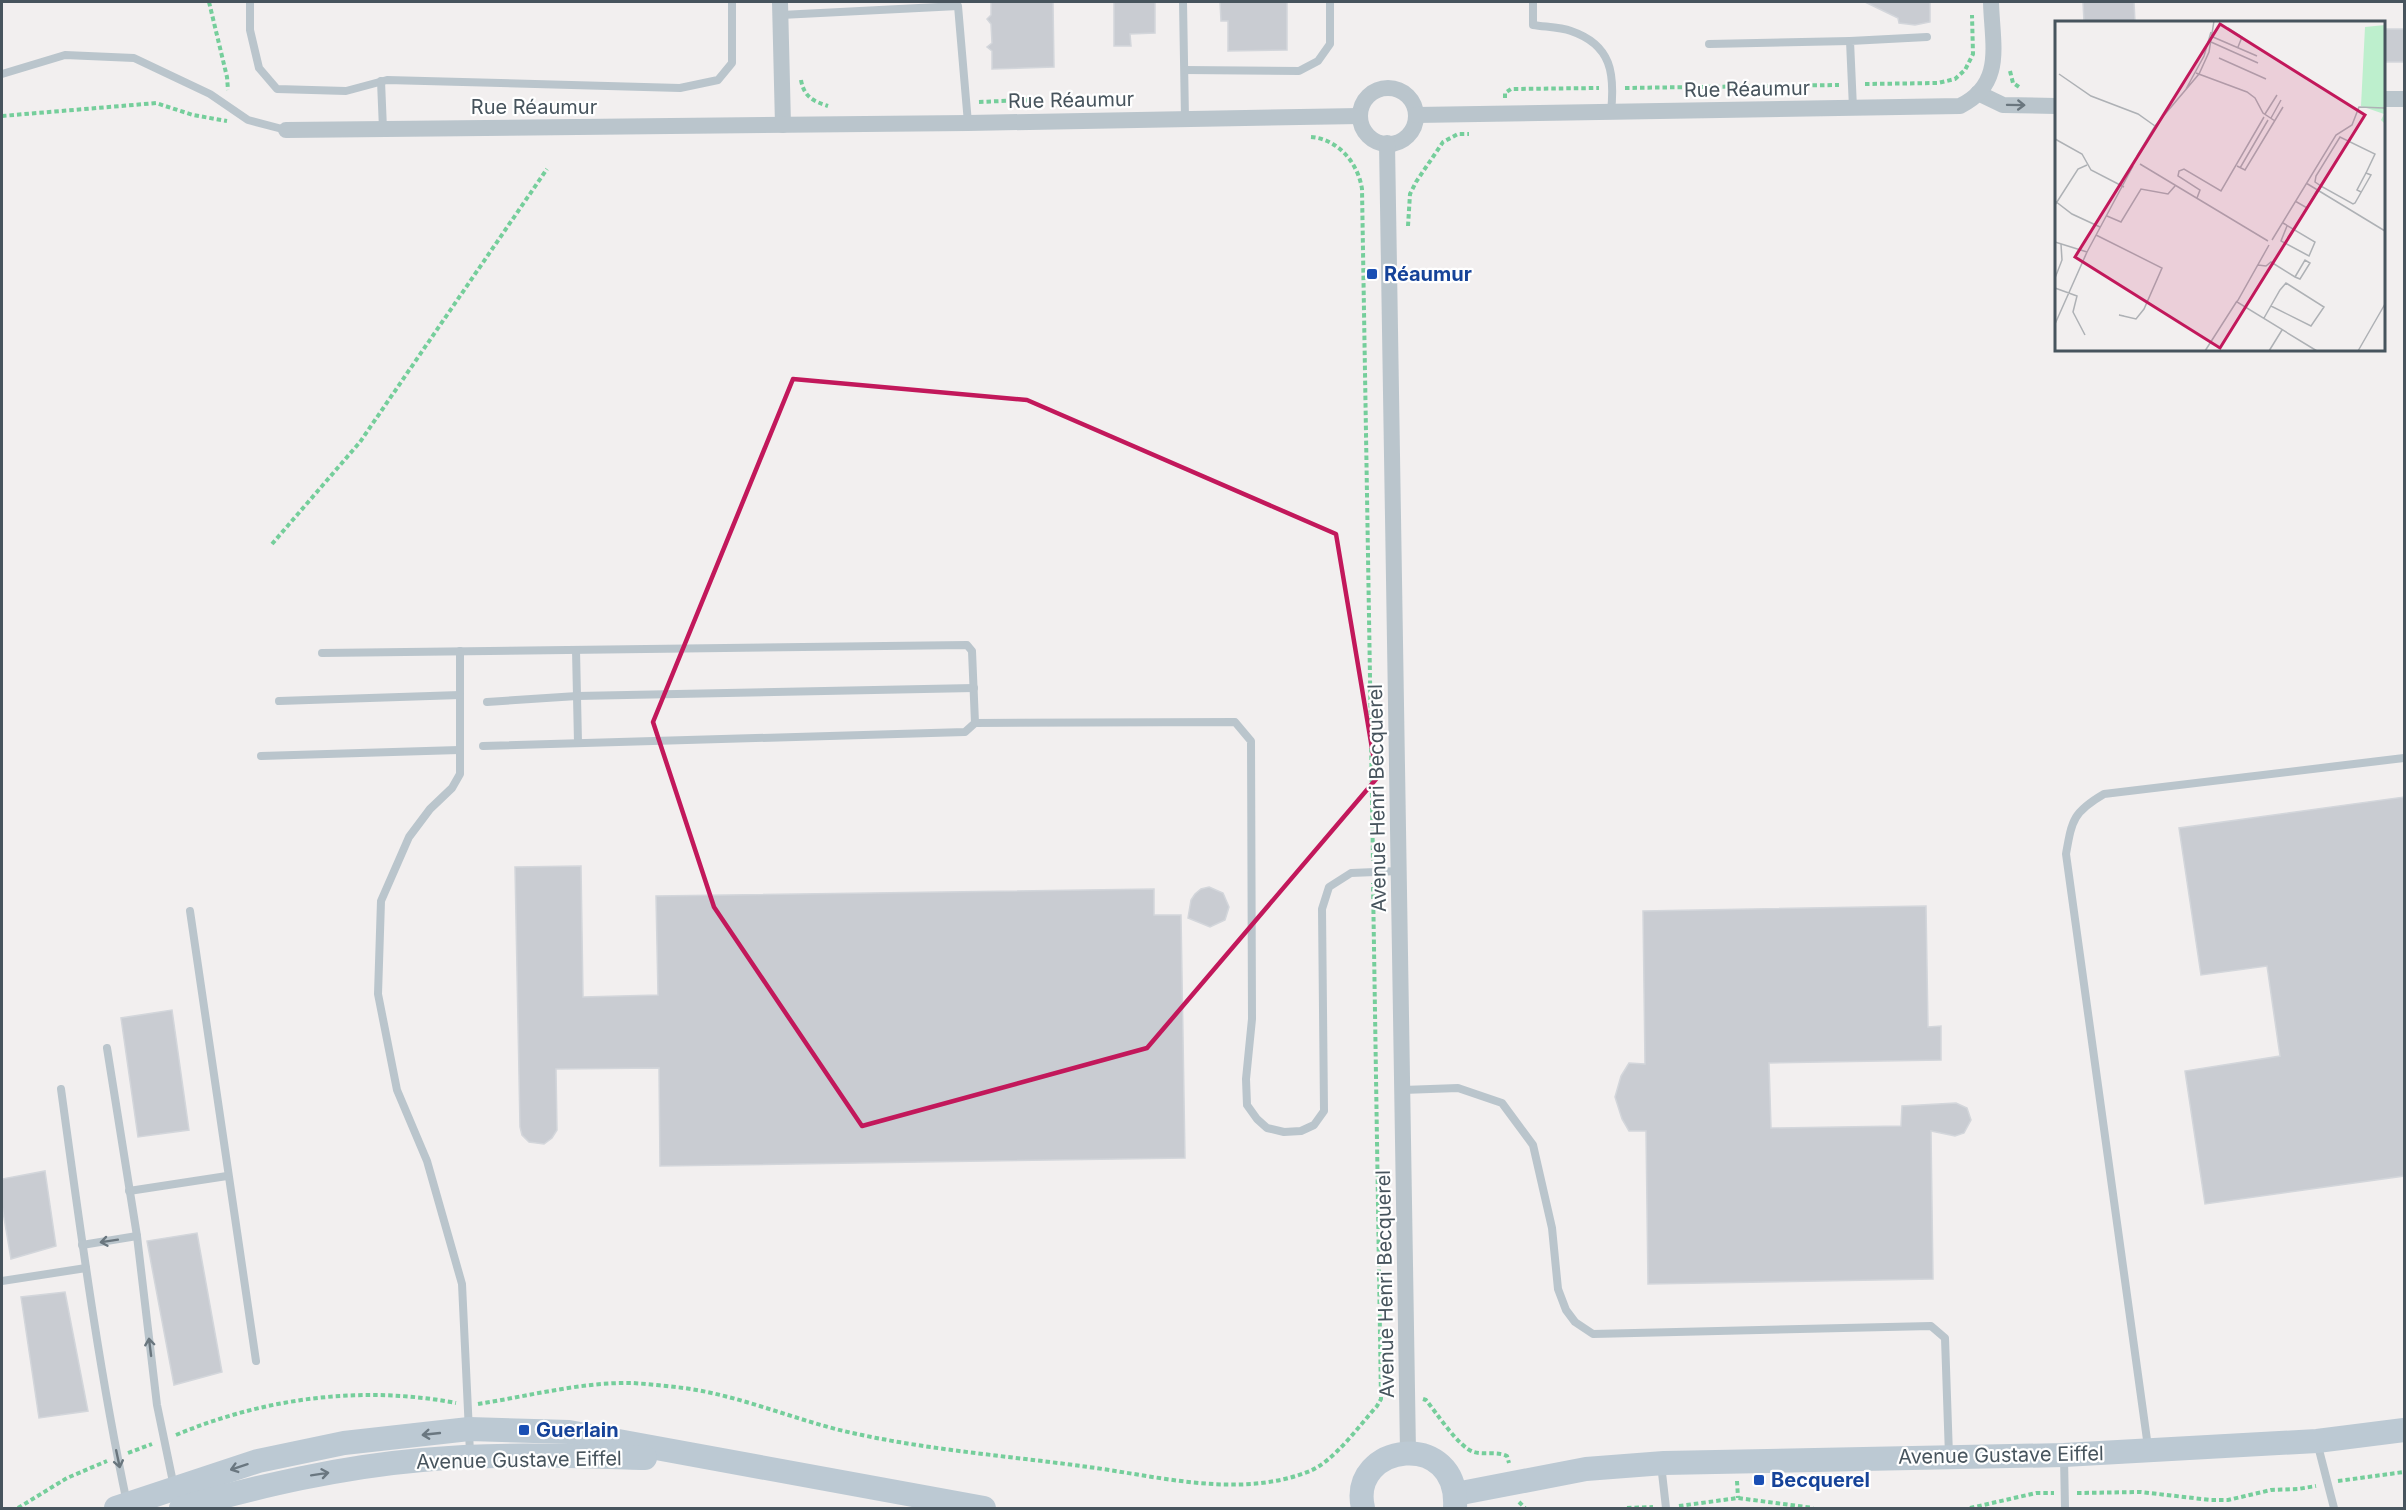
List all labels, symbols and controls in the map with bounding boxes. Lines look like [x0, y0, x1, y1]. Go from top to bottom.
inset map [2055, 21, 2385, 351]
street label: Rue Réaumur [1684, 76, 1811, 102]
street label: Rue Réaumur [1008, 87, 1135, 113]
street label: Rue Réaumur [471, 95, 598, 119]
one-way arrow [2006, 99, 2026, 111]
place label: Réaumur [1384, 262, 1472, 286]
marker: Réaumur [1365, 267, 1379, 281]
street label: Avenue Henri Becquerel [1363, 684, 1391, 912]
street label: Avenue Henri Becquerel [1371, 1170, 1399, 1398]
one-way arrow [100, 1235, 120, 1246]
one-way arrow [144, 1338, 155, 1357]
place label: Guerlain [536, 1418, 619, 1442]
marker: Guerlain [517, 1423, 531, 1437]
one-way arrow [421, 1428, 441, 1439]
street label: Avenue Gustave Eiffel [1898, 1441, 2104, 1469]
street label: Avenue Gustave Eiffel [416, 1446, 622, 1474]
one-way arrow [113, 1449, 124, 1469]
one-way arrow [230, 1462, 249, 1473]
place label: Becquerel [1771, 1468, 1870, 1492]
one-way arrow [309, 1469, 329, 1480]
marker: Becquerel [1752, 1473, 1766, 1487]

